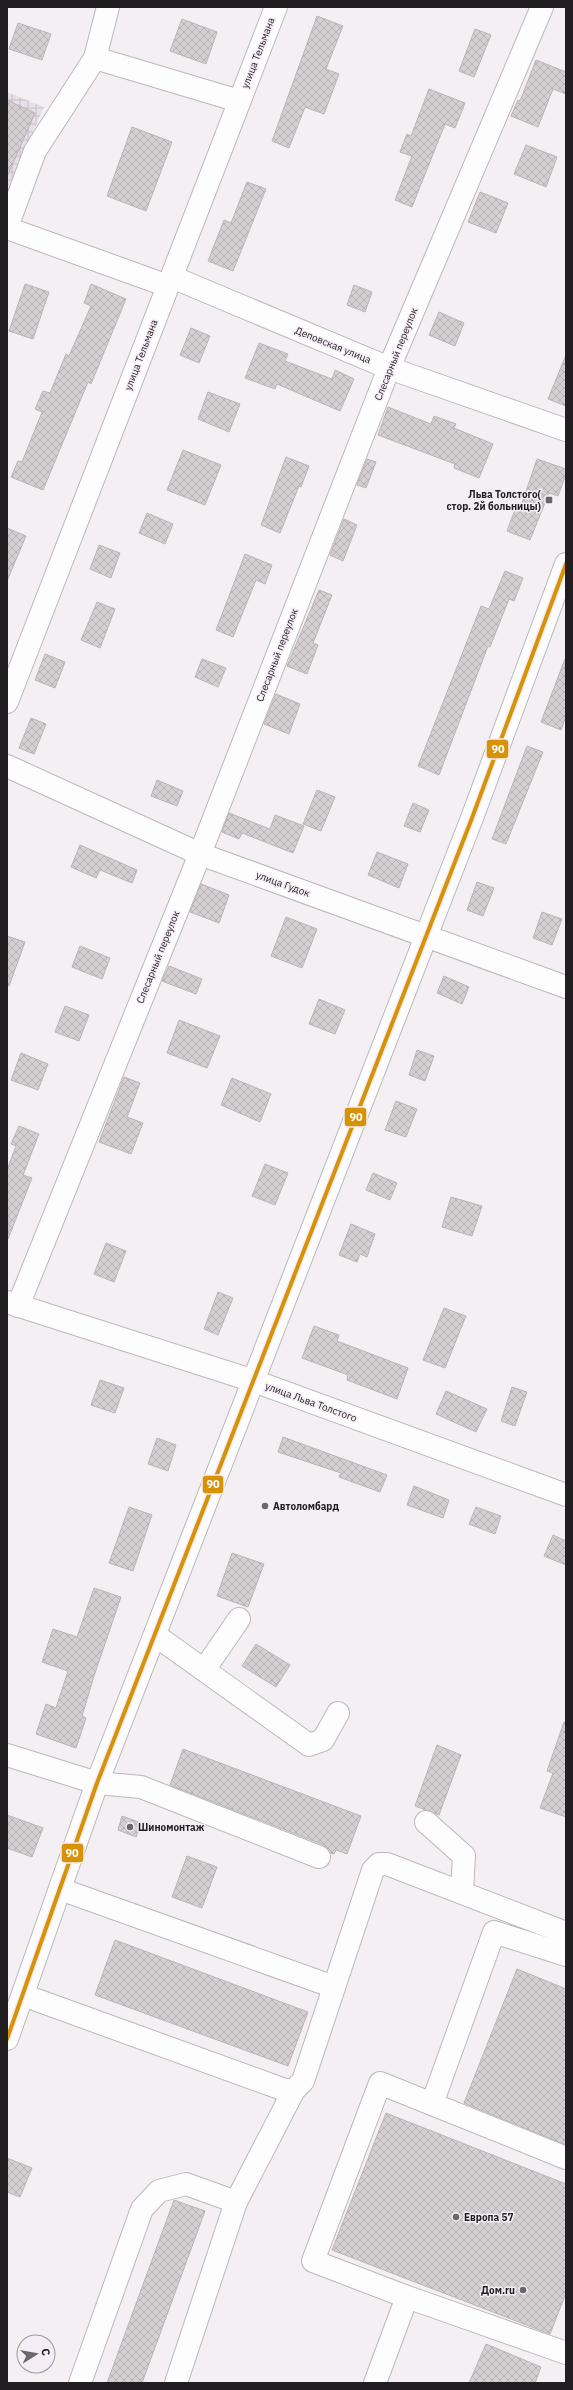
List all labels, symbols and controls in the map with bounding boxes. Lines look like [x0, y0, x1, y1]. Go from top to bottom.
street label: улица Тельмана [238, 15, 278, 90]
street label: Слесарный переулок [371, 305, 421, 402]
street label: улица Тельмана [121, 317, 161, 392]
street label: Деповская улица [293, 324, 373, 366]
place label: Льва Толстого( стор. 2й больницы) [446, 488, 542, 513]
marker: Льва Толстого( стор. 2й больницы) [544, 495, 554, 505]
street label: Слесарный переулок [253, 606, 301, 704]
line badge: 90 [486, 739, 509, 759]
text: 90 [491, 742, 505, 756]
street label: улица Гудок [254, 868, 312, 900]
street label: Слесарный переулок [133, 908, 183, 1005]
line badge: 90 [344, 1107, 367, 1127]
text: 90 [349, 1110, 363, 1124]
street label: улица Льва Толстого [263, 1379, 359, 1425]
line badge: 90 [202, 1475, 224, 1494]
text: 90 [206, 1477, 220, 1491]
place label: Автоломбард [273, 1500, 339, 1513]
marker: Автоломбард [260, 1501, 270, 1511]
place label: Шиномонтаж [138, 1821, 205, 1834]
marker: Шиномонтаж [125, 1822, 135, 1832]
line badge: 90 [61, 1843, 84, 1863]
text: 90 [65, 1846, 79, 1860]
place label: Европа 57 [464, 2211, 514, 2224]
marker: Европа 57 [451, 2212, 461, 2222]
place label: Дом.ru [481, 2284, 515, 2297]
marker: Дом.ru [518, 2285, 528, 2295]
north arrow [16, 2334, 56, 2374]
text: С [38, 2347, 53, 2357]

